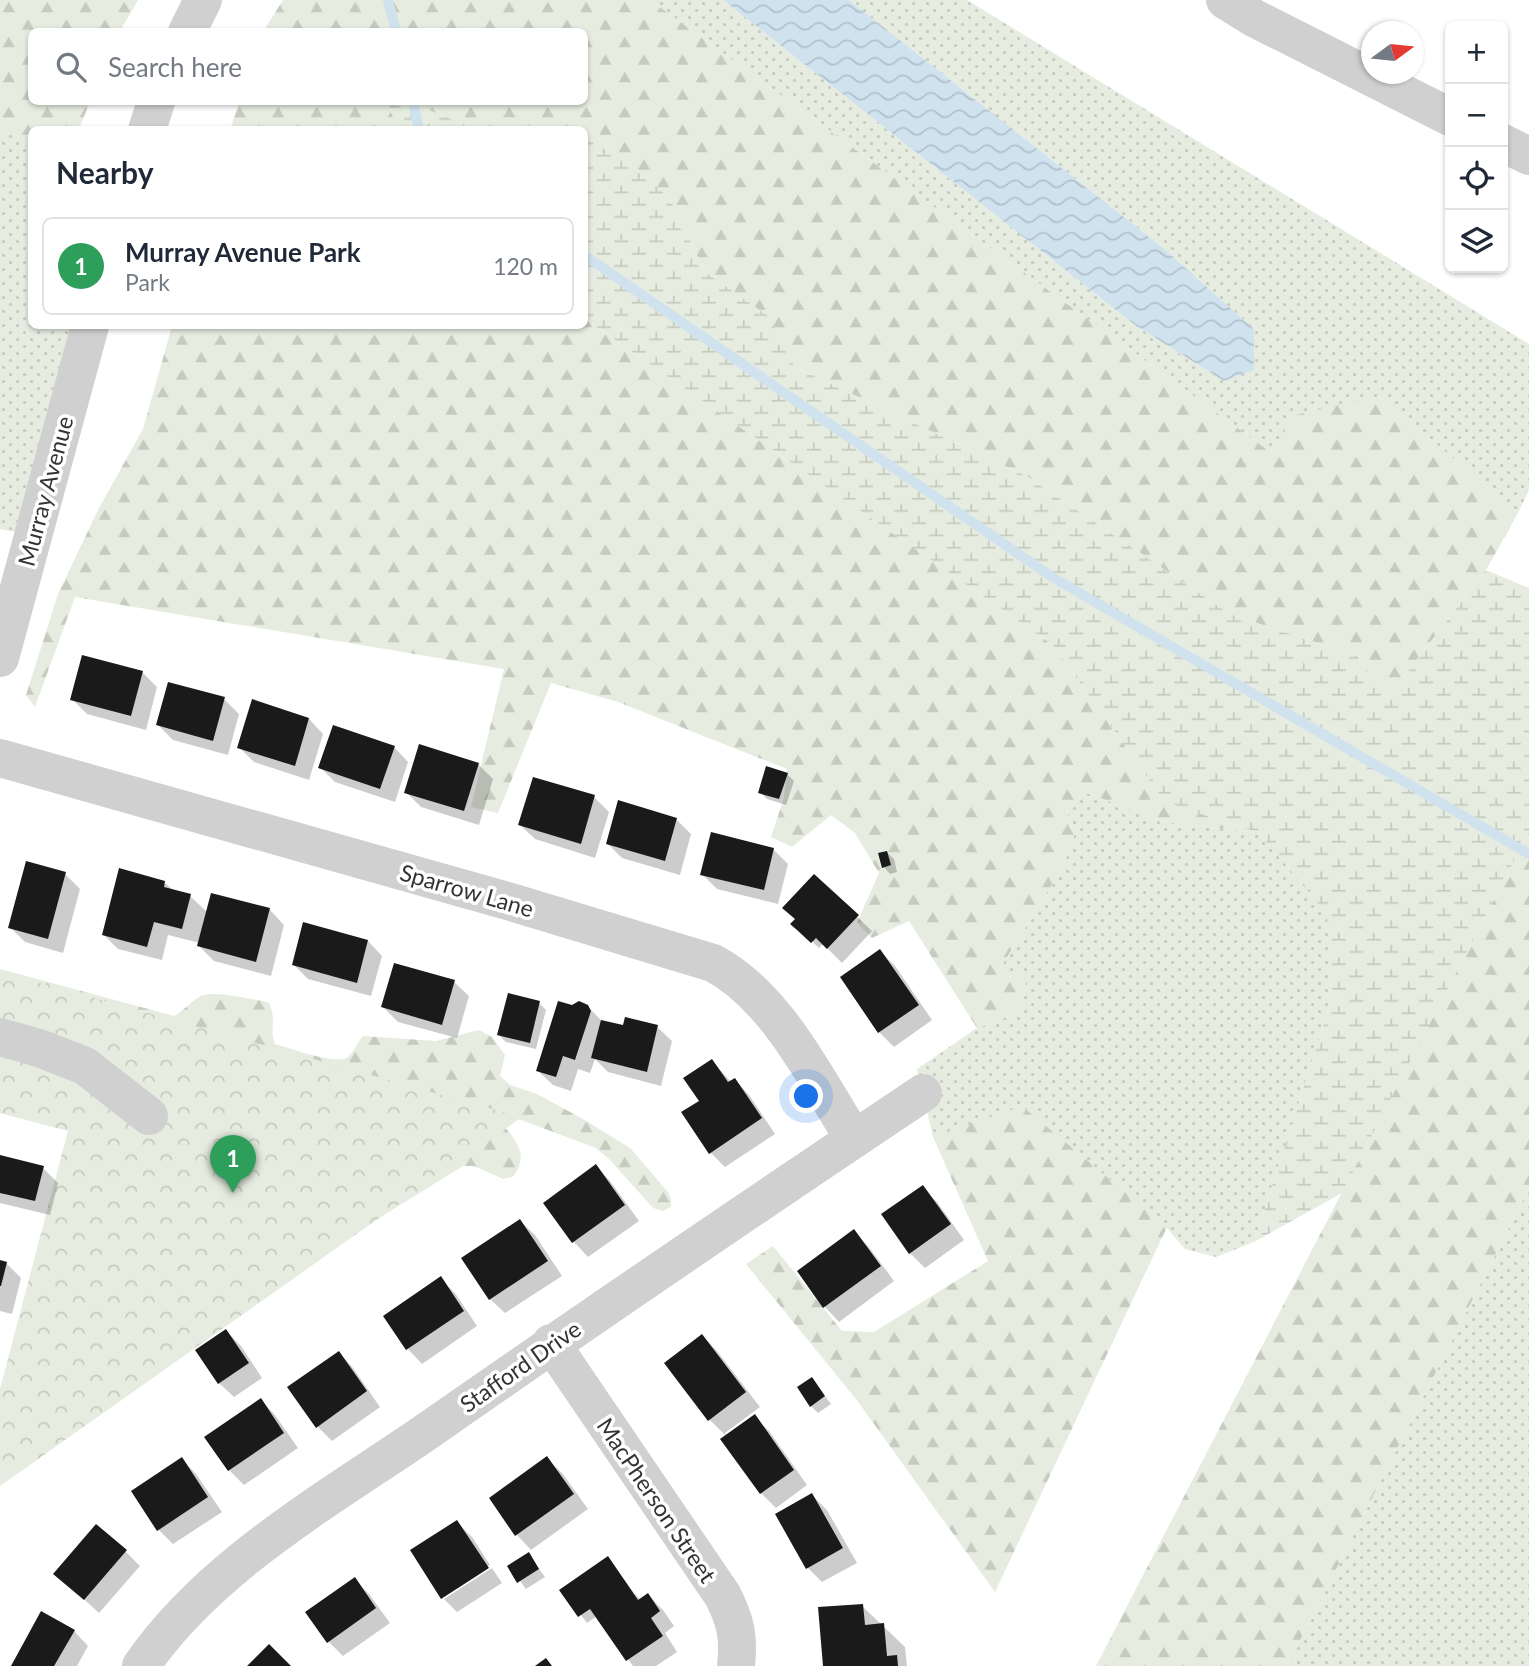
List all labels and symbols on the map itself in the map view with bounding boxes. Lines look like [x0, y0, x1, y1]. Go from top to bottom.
north arrow [1361, 21, 1424, 84]
street label: Murray Avenue [12, 413, 78, 569]
street label: Sparrow Lane [397, 858, 537, 922]
your location [789, 1079, 823, 1113]
pin: 1 [210, 1135, 256, 1193]
street label: Stafford Drive [454, 1314, 586, 1418]
street label: MacPherson Street [592, 1412, 723, 1588]

